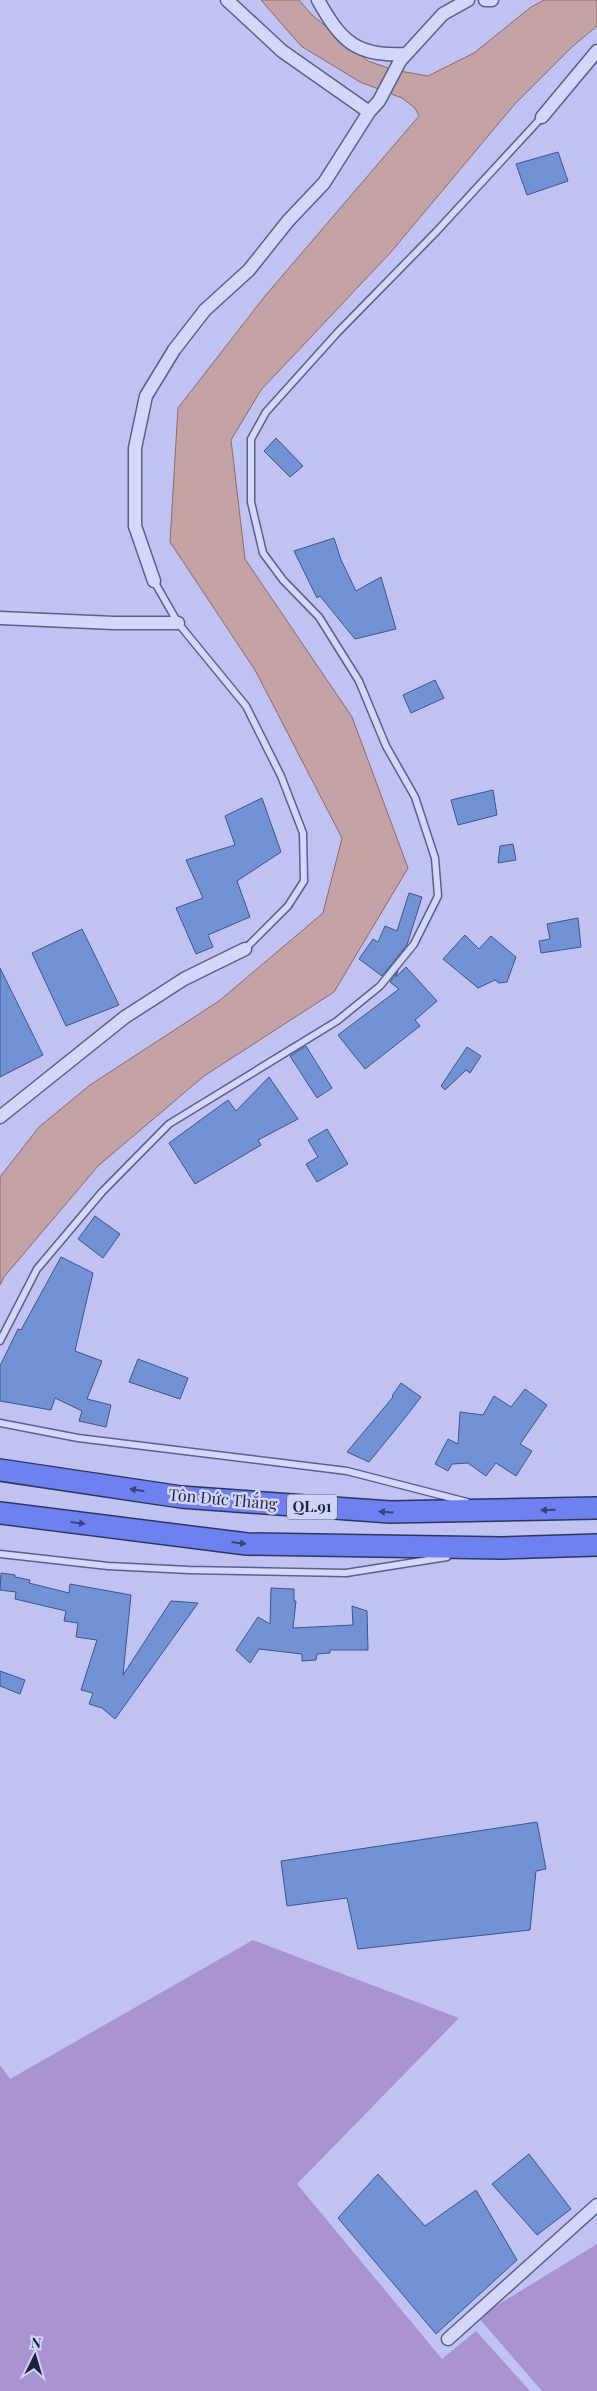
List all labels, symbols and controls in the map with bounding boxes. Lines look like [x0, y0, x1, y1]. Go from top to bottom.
street label: Tôn Đức Thắng [168, 1482, 279, 1514]
one-way arrow [129, 1486, 145, 1494]
road number: QL.91 [287, 1494, 337, 1520]
one-way arrow [540, 1506, 556, 1514]
one-way arrow [378, 1507, 394, 1515]
one-way arrow [70, 1519, 86, 1527]
one-way arrow [231, 1539, 247, 1547]
north arrow [10, 2331, 60, 2381]
text: N [30, 2333, 42, 2352]

